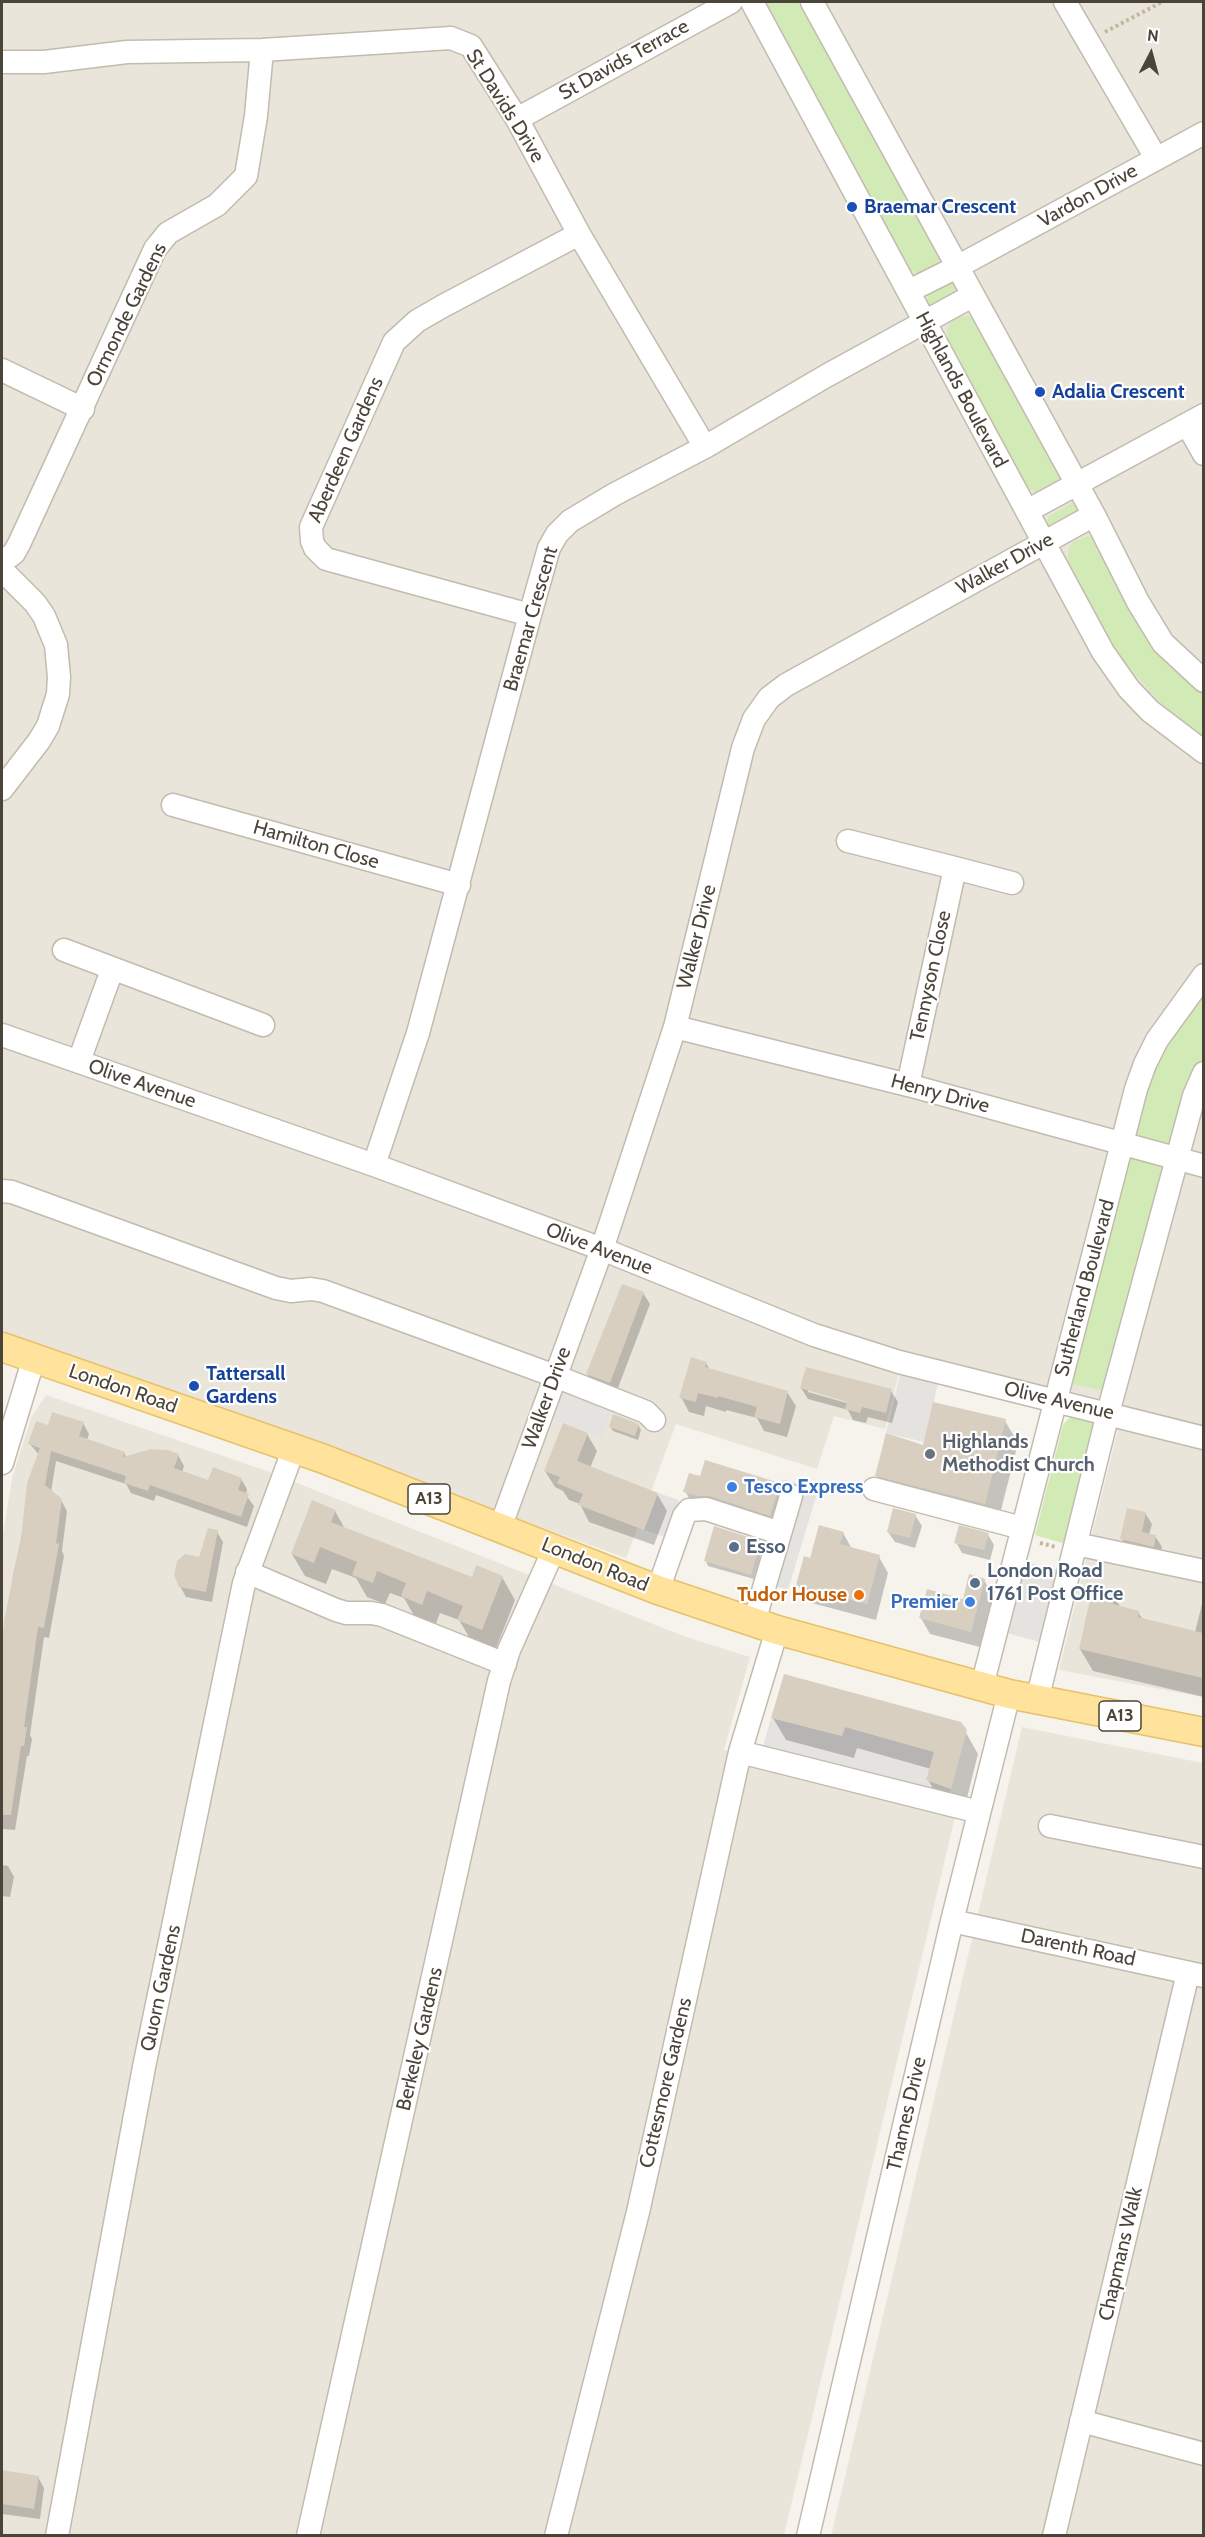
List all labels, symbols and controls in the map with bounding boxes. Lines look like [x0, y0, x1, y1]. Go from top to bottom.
street label: St Davids Terrace [555, 14, 693, 106]
north arrow [1121, 24, 1181, 84]
text: N [1146, 26, 1160, 46]
street label: St Davids Drive [461, 45, 549, 167]
street label: Vardon Drive [1034, 159, 1142, 233]
place label: Braemar Crescent [864, 195, 1016, 219]
marker: Braemar Crescent [845, 200, 859, 214]
street label: Ormonde Gardens [82, 239, 172, 391]
street label: Highlands Boulevard [910, 308, 1012, 472]
street label: Aberdeen Gardens [303, 373, 389, 527]
place label: Adalia Crescent [1052, 380, 1185, 404]
marker: Adalia Crescent [1033, 385, 1047, 399]
street label: Walker Drive [952, 528, 1058, 600]
street label: Braemar Crescent [499, 544, 563, 694]
street label: Hamilton Close [250, 816, 382, 874]
street label: Walker Drive [672, 882, 722, 992]
street label: Tennyson Close [905, 909, 957, 1043]
street label: Olive Avenue [85, 1054, 199, 1114]
street label: Henry Drive [888, 1069, 992, 1119]
street label: Sutherland Boulevard [1050, 1197, 1120, 1379]
street label: Olive Avenue [542, 1218, 656, 1280]
street label: Walker Drive [517, 1344, 577, 1452]
street label: London Road [66, 1359, 180, 1419]
place label: Tattersall Gardens [206, 1362, 285, 1409]
street label: Olive Avenue [1002, 1377, 1116, 1425]
marker: Tattersall Gardens [187, 1379, 201, 1393]
place label: Highlands Methodist Church [942, 1430, 1095, 1477]
marker: Highlands Methodist Church [923, 1447, 937, 1461]
place label: Tesco Express [744, 1475, 864, 1499]
marker: Tesco Express [725, 1480, 739, 1494]
road number: A13 [408, 1484, 450, 1514]
street label: London Road [538, 1533, 652, 1597]
place label: Esso [746, 1535, 786, 1559]
marker: Esso [727, 1540, 741, 1554]
place label: London Road 1761 Post Office [987, 1559, 1123, 1606]
marker: London Road 1761 Post Office [968, 1576, 982, 1590]
place label: Tudor House [737, 1583, 847, 1607]
marker: Tudor House [852, 1588, 866, 1602]
place label: Premier [890, 1590, 958, 1614]
marker: Premier [963, 1595, 977, 1609]
road number: A13 [1099, 1701, 1141, 1731]
street label: Quorn Gardens [136, 1923, 186, 2053]
street label: Darenth Road [1018, 1924, 1138, 1972]
street label: Berkeley Gardens [392, 1965, 448, 2113]
street label: Cottesmore Gardens [635, 1996, 697, 2170]
street label: Thames Drive [882, 2055, 932, 2173]
street label: Chapmans Walk [1094, 2185, 1148, 2323]

